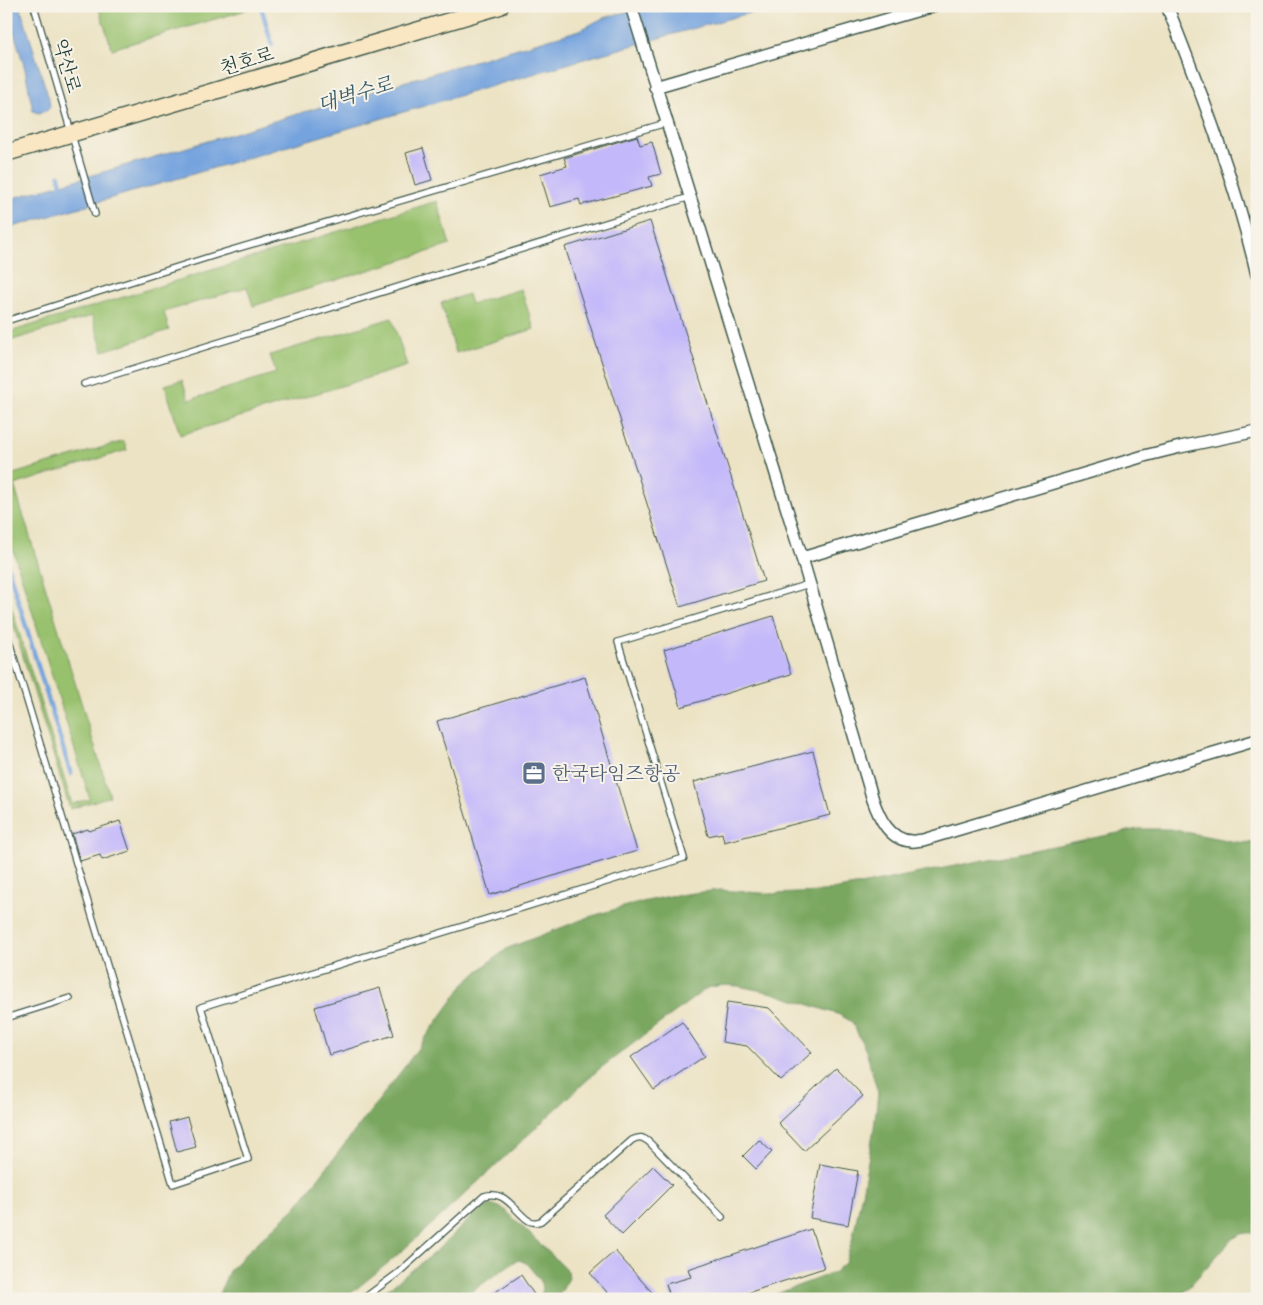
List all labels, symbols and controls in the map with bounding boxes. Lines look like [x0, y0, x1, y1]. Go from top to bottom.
street label: 약산로 [48, 36, 86, 96]
street label: 천호로 [217, 42, 277, 80]
water label: 대벽수로 [315, 71, 396, 117]
office icon: 한국타임즈항공 [521, 760, 547, 786]
place label: 한국타임즈항공 [552, 762, 680, 785]

